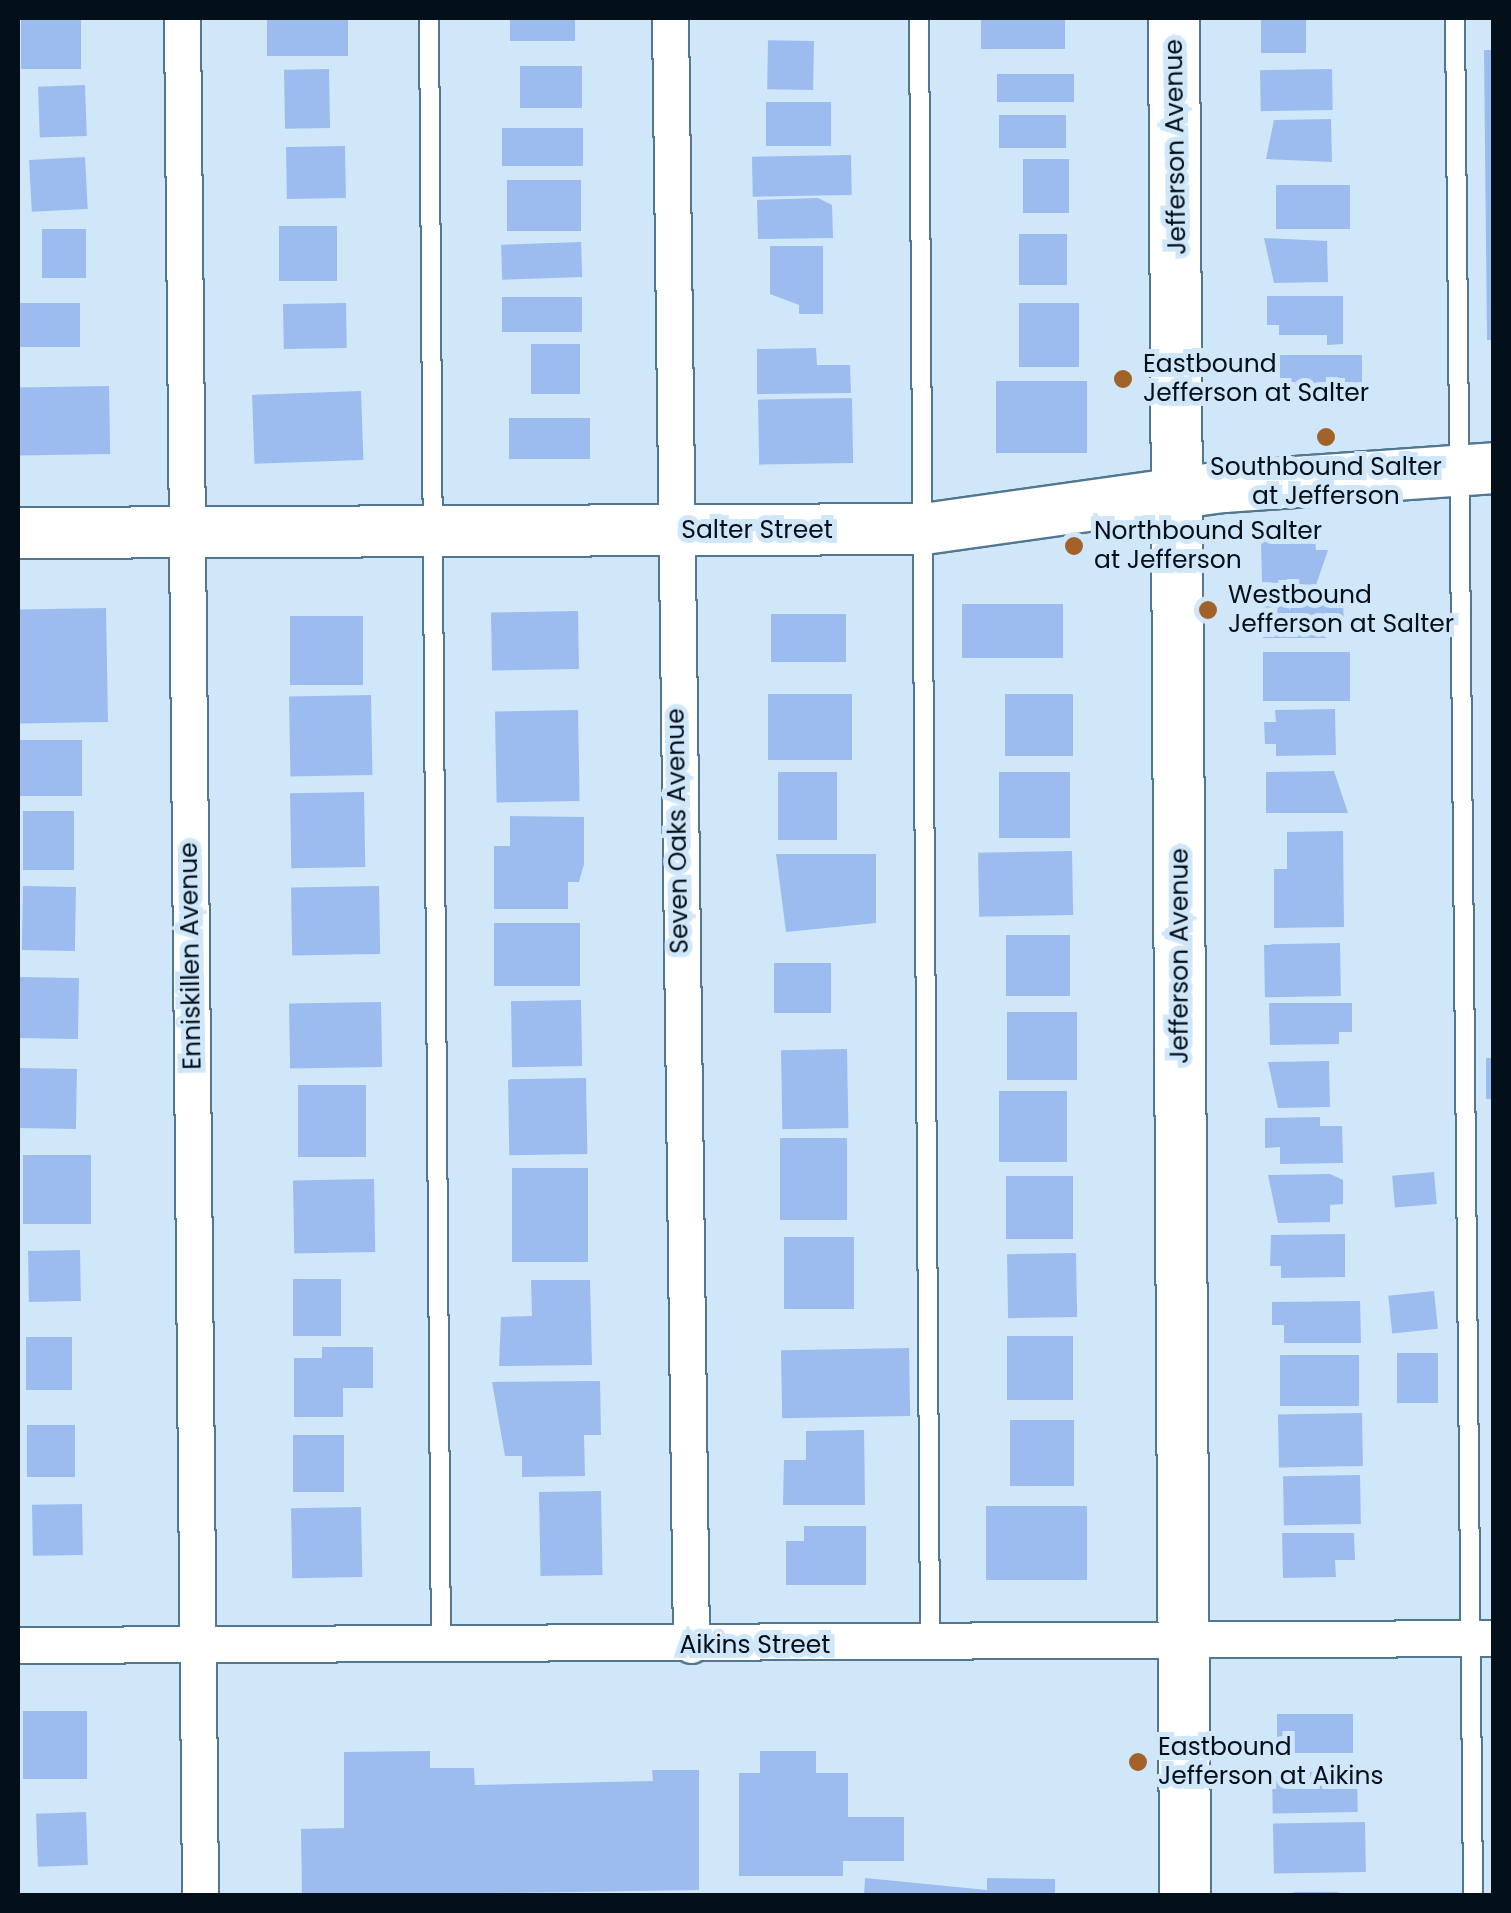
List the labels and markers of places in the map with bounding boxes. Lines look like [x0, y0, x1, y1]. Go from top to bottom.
place label: Eastbound Jefferson at Salter [1143, 350, 1369, 409]
marker: Eastbound Jefferson at Salter [1112, 368, 1134, 390]
marker: Southbound Salter at Jefferson [1315, 426, 1337, 448]
place label: Southbound Salter at Jefferson [1210, 453, 1442, 512]
place label: Northbound Salter at Jefferson [1094, 517, 1322, 576]
marker: Northbound Salter at Jefferson [1063, 535, 1085, 557]
place label: Westbound Jefferson at Salter [1228, 581, 1454, 640]
marker: Westbound Jefferson at Salter [1197, 599, 1219, 621]
place label: Eastbound Jefferson at Aikins [1158, 1733, 1383, 1792]
marker: Eastbound Jefferson at Aikins [1127, 1751, 1149, 1773]

